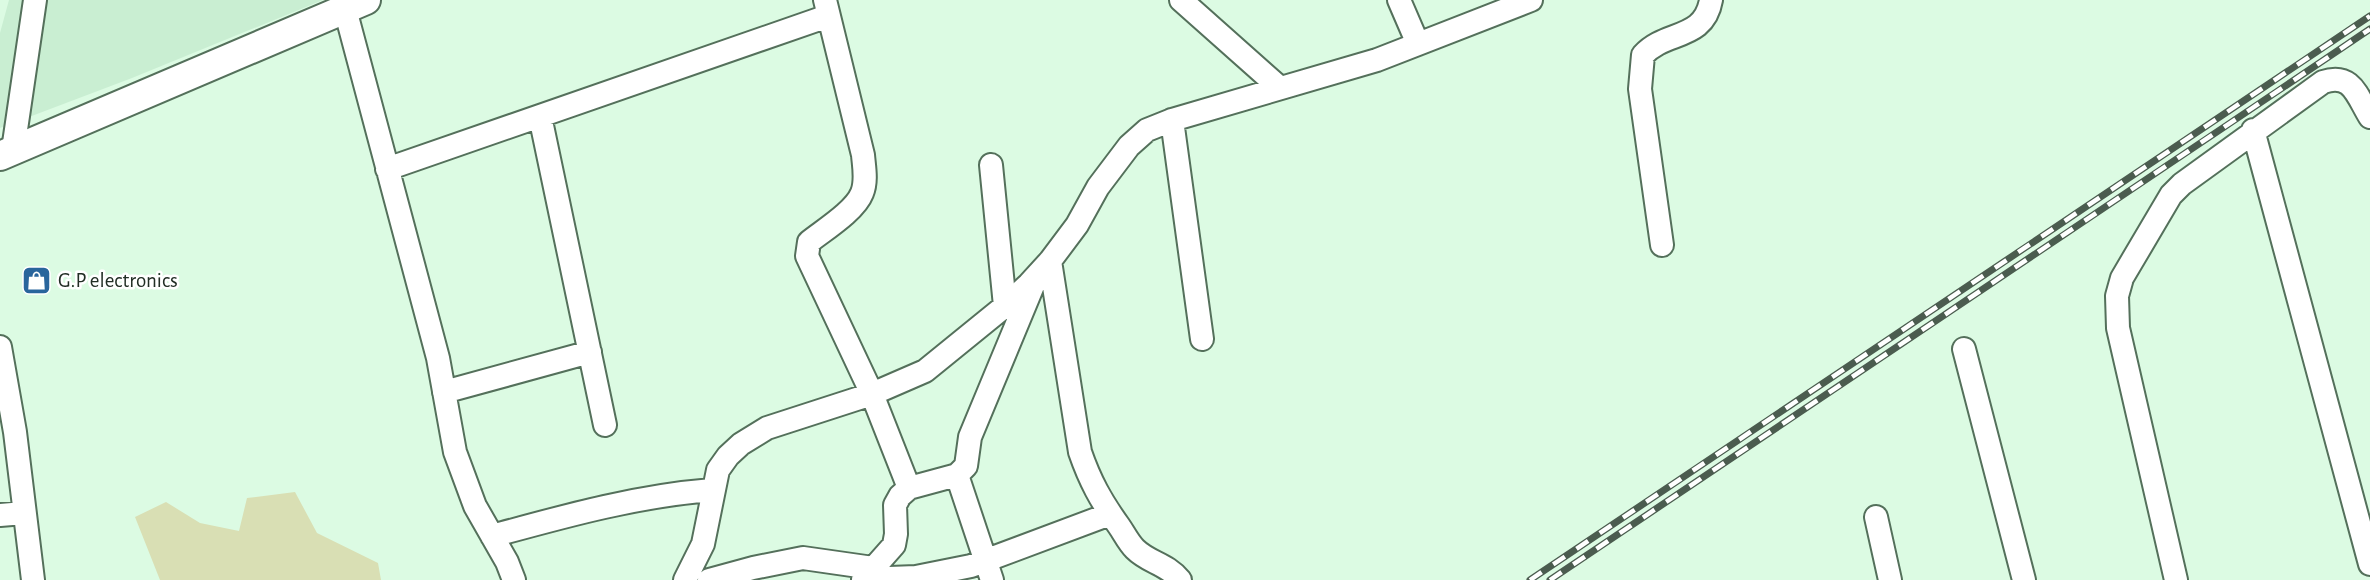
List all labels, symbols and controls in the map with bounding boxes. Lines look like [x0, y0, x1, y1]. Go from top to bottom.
shop icon: G.P electronics [21, 264, 53, 296]
place label: G.P electronics [58, 270, 178, 291]

